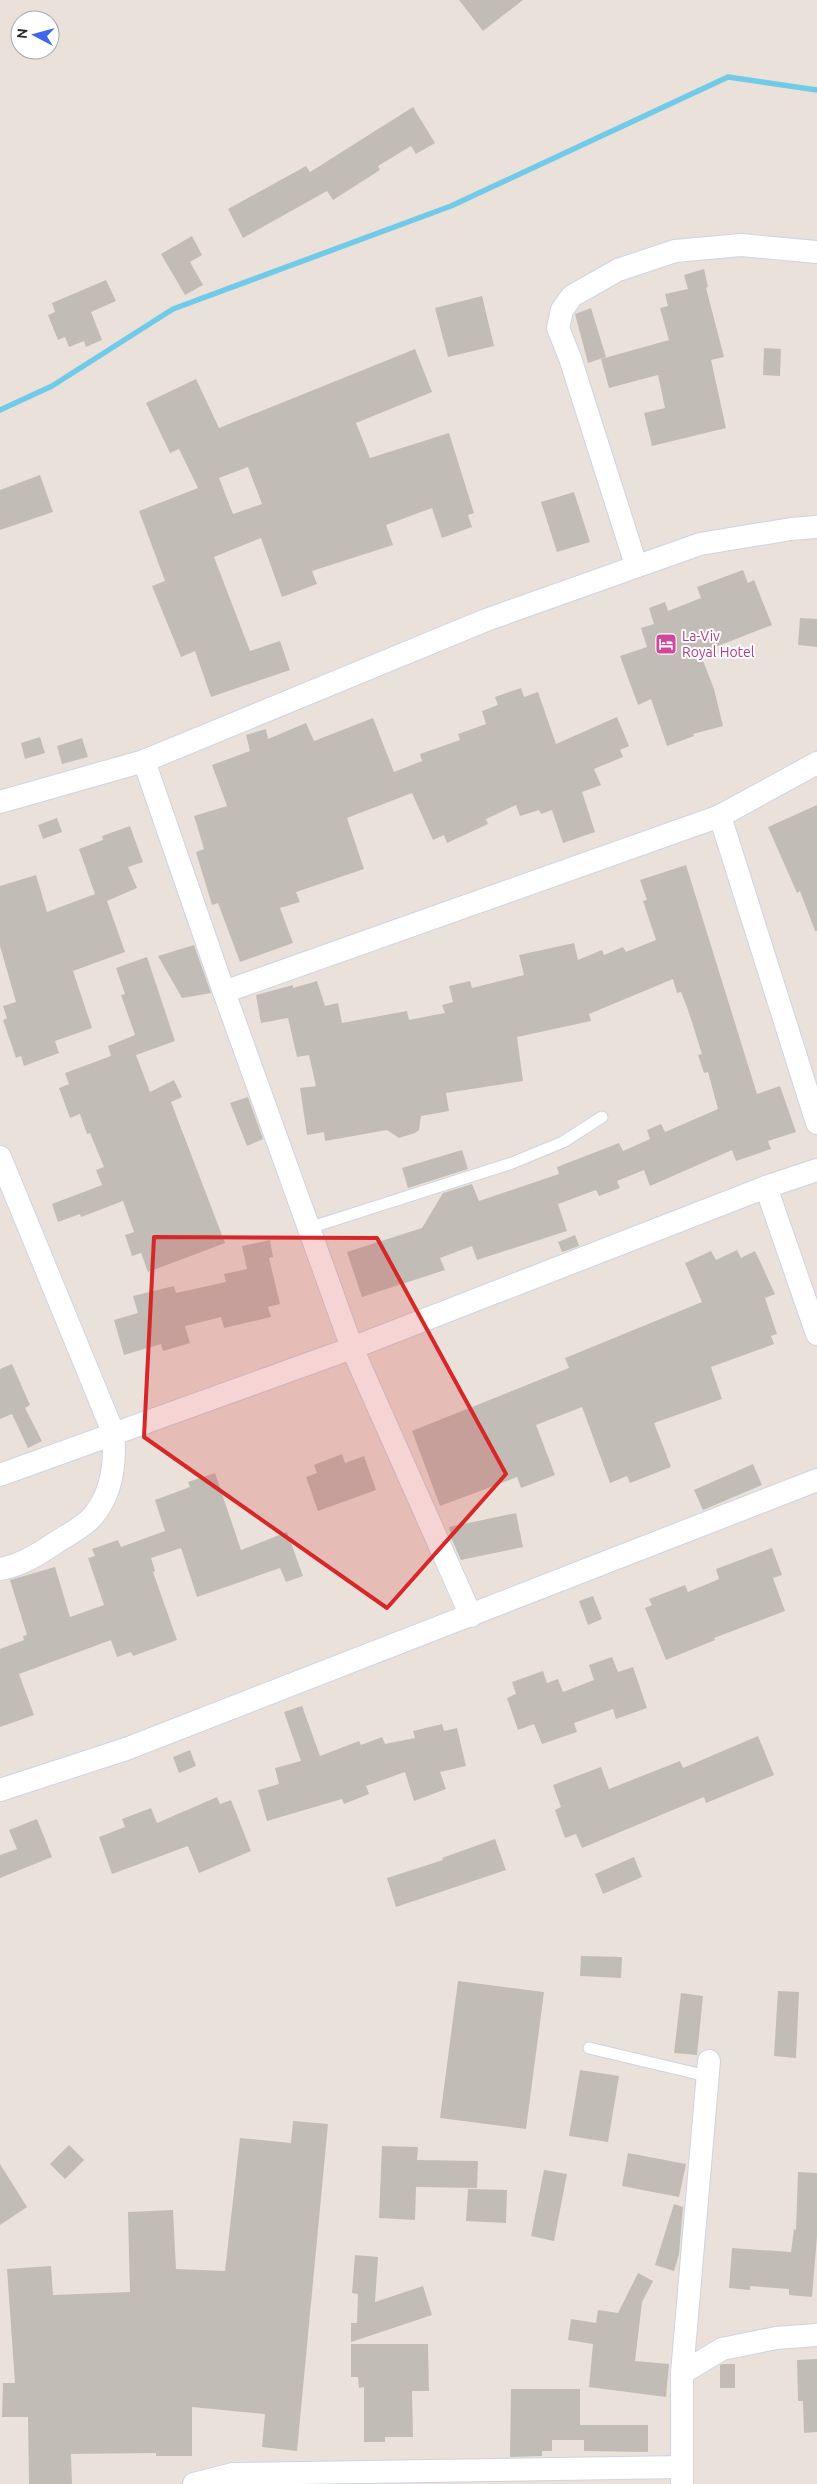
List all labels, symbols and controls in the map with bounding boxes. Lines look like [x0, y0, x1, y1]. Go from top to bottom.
north arrow [10, 10, 60, 60]
text: N [14, 28, 31, 40]
place label: La-Viv Royal Hotel [682, 628, 755, 660]
hotel icon: La-Viv Royal Hotel [654, 632, 678, 656]

